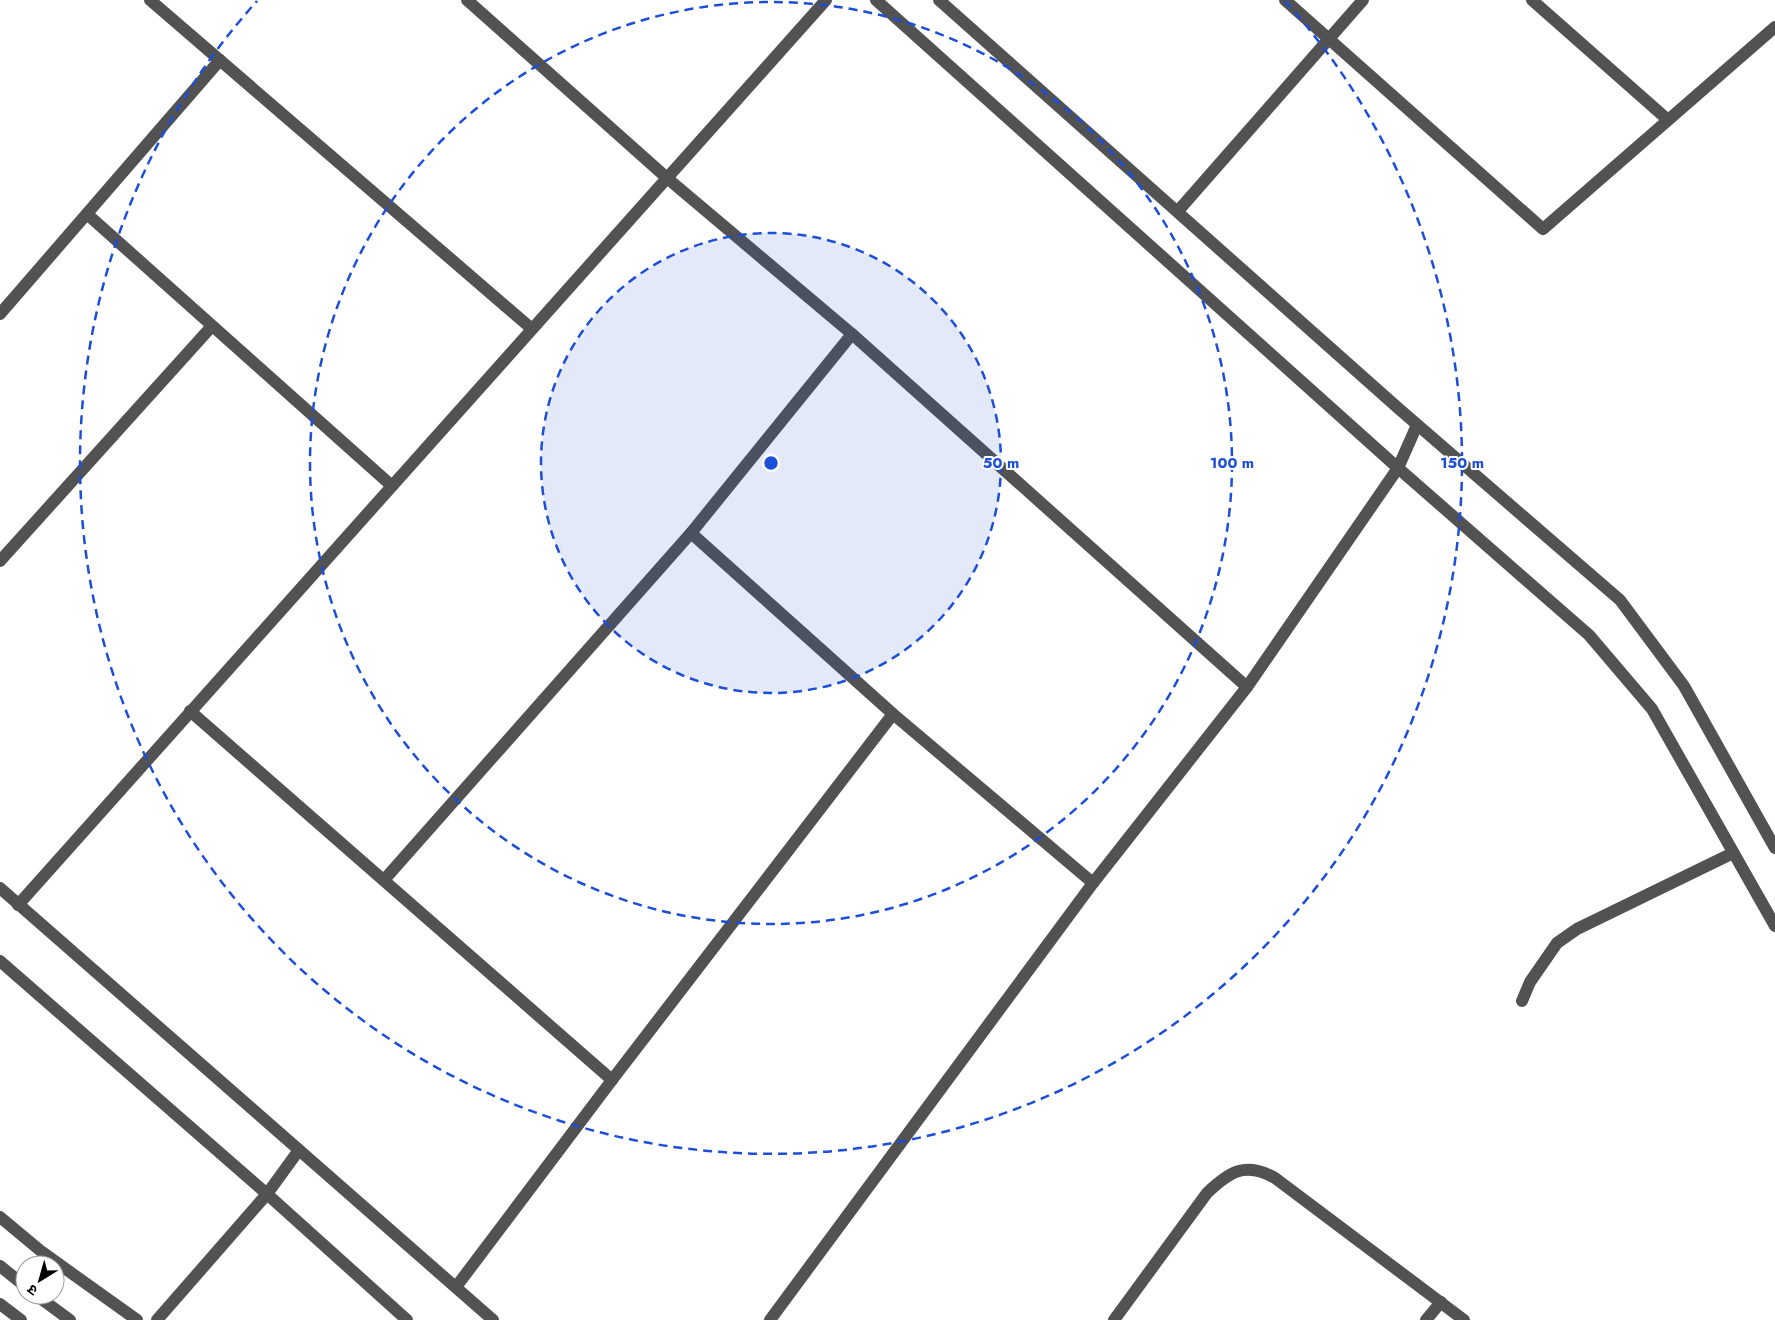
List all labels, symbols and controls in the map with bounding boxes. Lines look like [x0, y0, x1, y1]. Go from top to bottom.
text: 50 m [983, 452, 1019, 474]
text: 100 m [1210, 452, 1254, 474]
text: 150 m [1440, 452, 1484, 474]
centre of rings [762, 454, 780, 472]
north arrow [15, 1255, 65, 1305]
text: उ [22, 1279, 41, 1301]

